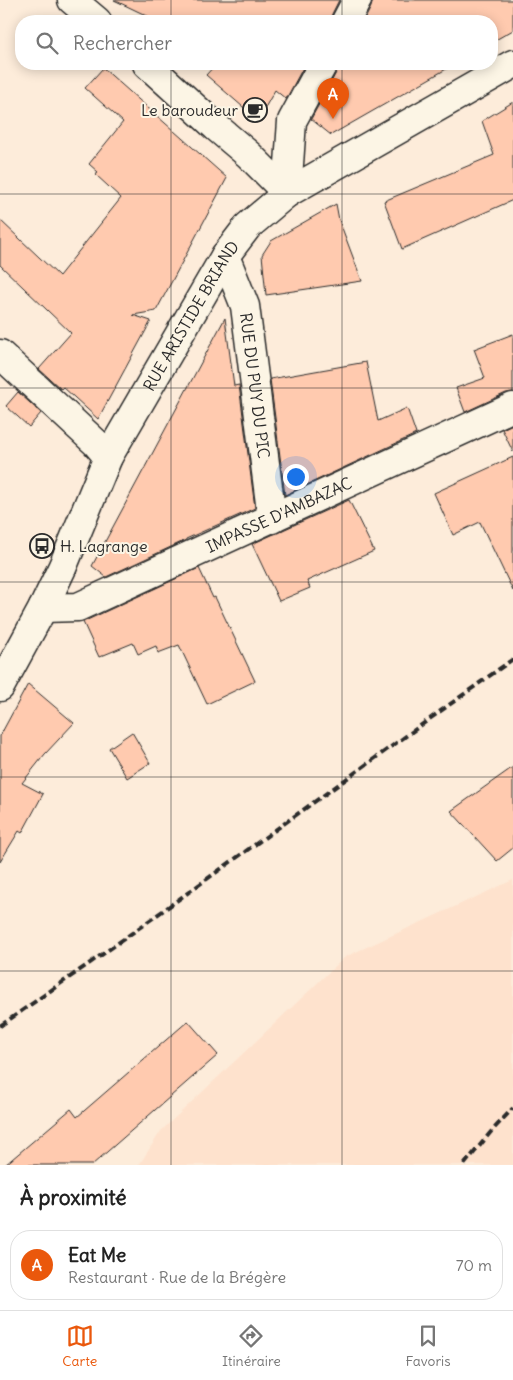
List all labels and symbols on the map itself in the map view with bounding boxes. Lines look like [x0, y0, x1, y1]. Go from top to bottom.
pin: A [317, 78, 349, 119]
cafe icon: Le baroudeur [242, 97, 268, 123]
place label: Le baroudeur [141, 100, 238, 120]
street label: RUE ARISTIDE BRIAND [139, 237, 243, 395]
street label: RUE DU PUY DU PIC [236, 312, 274, 459]
your location [283, 464, 309, 490]
street label: IMPASSE D'AMBAZAC [203, 473, 355, 557]
bus stop icon: H. Lagrange [29, 533, 55, 559]
place label: H. Lagrange [60, 536, 148, 556]

